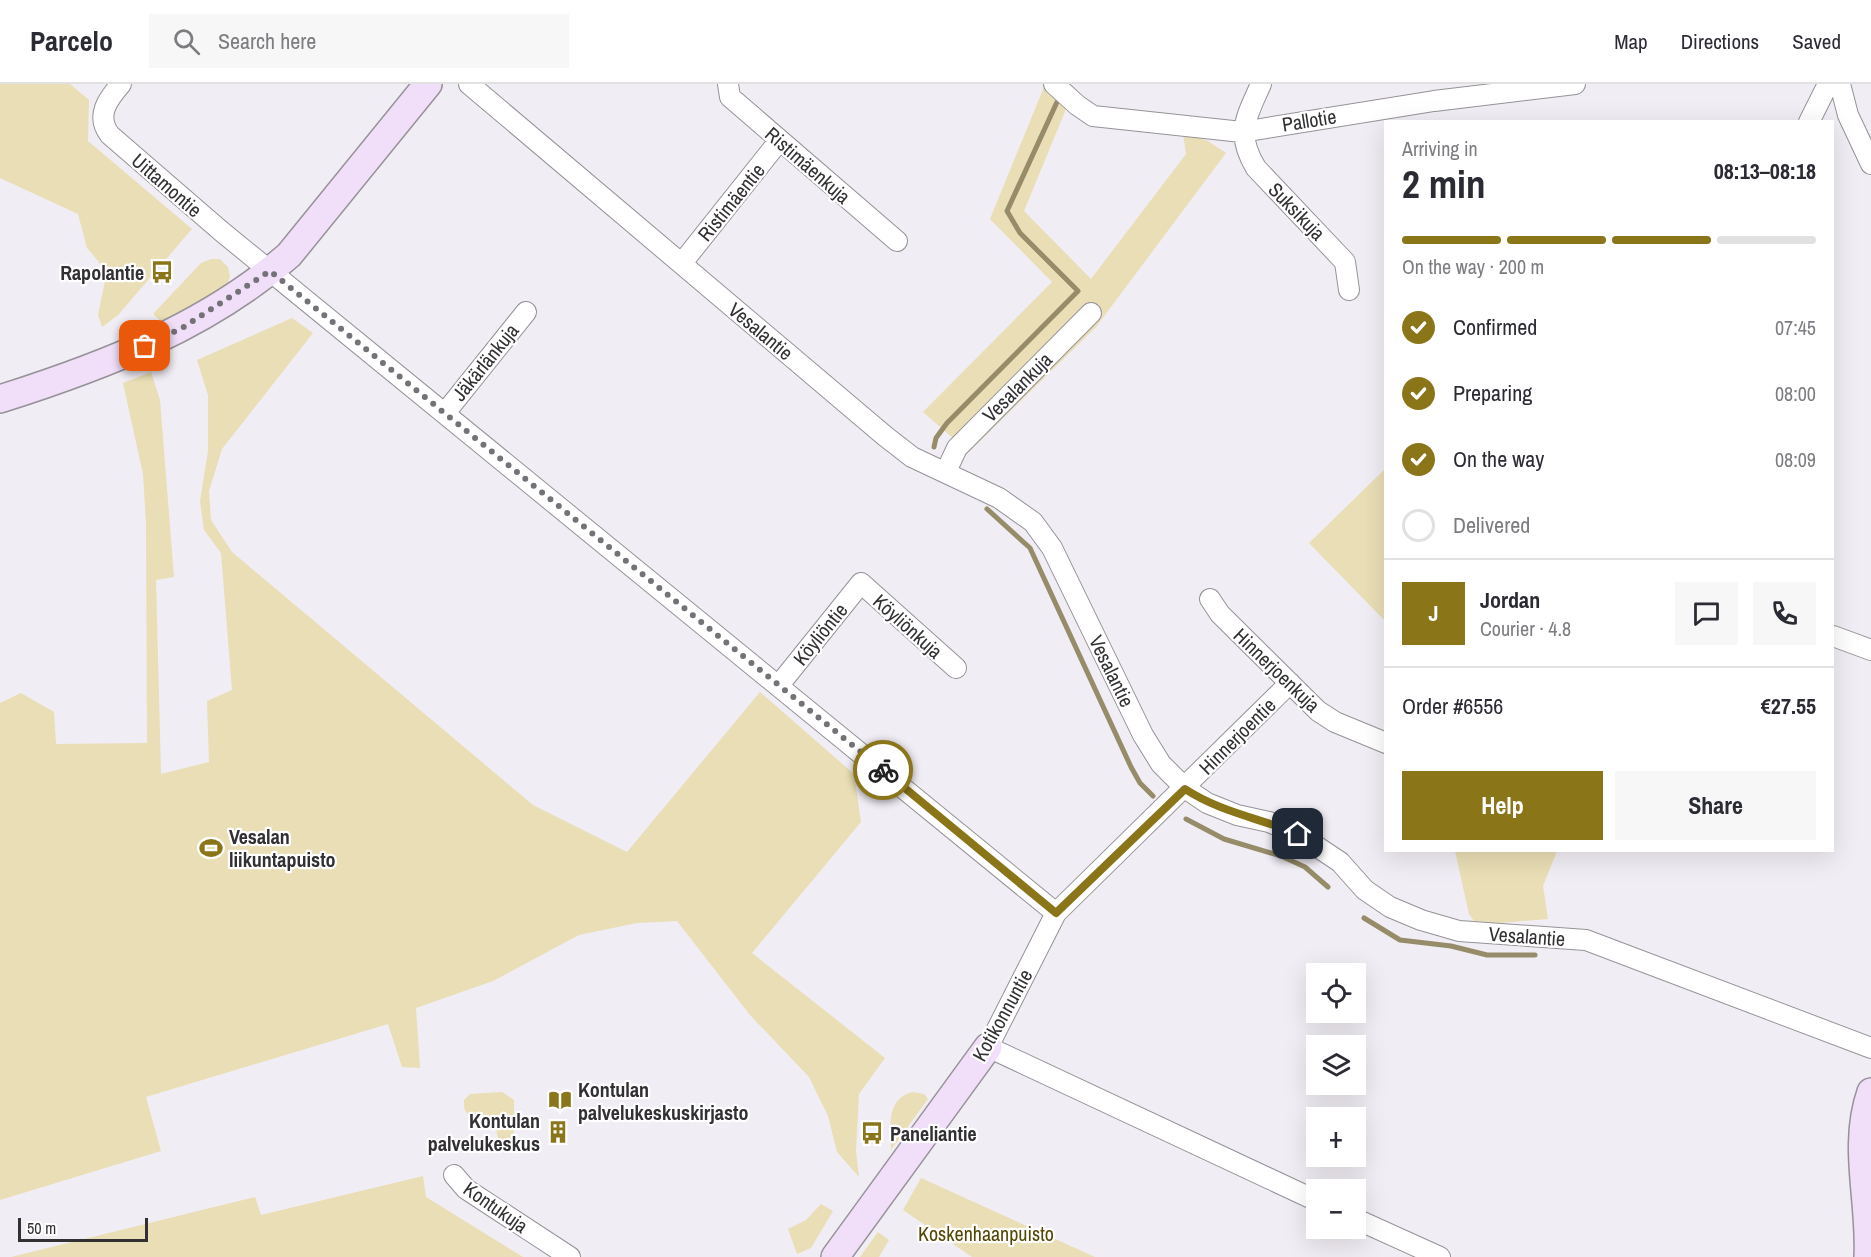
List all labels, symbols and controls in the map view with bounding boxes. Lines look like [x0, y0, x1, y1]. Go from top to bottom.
search box [149, 14, 569, 68]
text: Parcelo [30, 22, 113, 60]
icon: search [170, 25, 203, 58]
text: Search here [218, 26, 316, 56]
text: Map [1614, 27, 1648, 56]
text: Directions [1681, 27, 1759, 56]
text: Saved [1792, 27, 1841, 56]
street label: Pallotie [1280, 102, 1338, 138]
street label: Ristimäenkuja [760, 120, 856, 210]
text: Arriving in [1402, 135, 1478, 162]
street label: Uittamontie [126, 147, 208, 223]
text: 08:13–08:18 [1714, 156, 1816, 186]
street label: Ristimäentie [691, 157, 771, 247]
text: 2 min [1402, 158, 1486, 210]
street label: Suksikuja [1263, 176, 1331, 246]
text: On the way · 200 m [1402, 253, 1544, 280]
place label: Rapolantie [60, 259, 144, 286]
bus stop icon: Rapolantie [149, 259, 175, 285]
street label: Vesalantie [723, 296, 799, 366]
icon: check [1402, 311, 1435, 344]
text: Confirmed [1453, 312, 1537, 342]
text: 07:45 [1775, 314, 1816, 341]
street label: Jäkärlänkuja [446, 318, 524, 406]
pin [119, 320, 170, 371]
icon: bag [128, 329, 161, 362]
street label: Vesalankuja [976, 346, 1058, 428]
icon: check [1402, 377, 1435, 410]
text: Preparing [1453, 378, 1532, 408]
text: 08:00 [1775, 380, 1816, 407]
icon: check [1402, 443, 1435, 476]
text: On the way [1453, 444, 1544, 474]
text: 08:09 [1775, 446, 1816, 473]
text: Delivered [1453, 510, 1530, 540]
button: chat [1675, 582, 1738, 645]
button: phone [1753, 582, 1816, 645]
text: Jordan [1480, 585, 1540, 615]
street label: Köyliönkuja [867, 588, 949, 664]
street label: Köyliöntie [787, 597, 853, 671]
text: J [1428, 598, 1439, 628]
text: Courier · 4.8 [1480, 615, 1571, 642]
street label: Hinnerjoenkuja [1228, 622, 1326, 718]
street label: Vesalantie [1083, 631, 1141, 711]
text: Order #6556 [1402, 691, 1503, 721]
text: €27.55 [1761, 691, 1816, 721]
street label: Hinnerjoentie [1193, 692, 1281, 780]
courier [853, 740, 913, 800]
icon: bike [867, 754, 900, 787]
button: Help [1402, 771, 1603, 840]
button: Share [1615, 771, 1816, 840]
pin [1272, 808, 1323, 859]
icon: home [1281, 817, 1314, 850]
place label: Vesalan liikuntapuisto [229, 823, 336, 873]
sports icon: Vesalan liikuntapuisto [198, 835, 224, 861]
street label: Vesalantie [1488, 920, 1566, 952]
map controls [1306, 963, 1366, 1239]
button: locate [1306, 963, 1366, 1023]
street label: Kotikonnuntie [966, 964, 1038, 1066]
button: layers [1306, 1035, 1366, 1095]
place label: Kontulan palvelukeskuskirjasto [578, 1076, 748, 1126]
library icon: Kontulan palvelukeskuskirjasto [547, 1087, 573, 1113]
place label: Kontulan palvelukeskus [428, 1107, 540, 1157]
button: + [1306, 1107, 1366, 1167]
building icon: Kontulan palvelukeskus [545, 1119, 571, 1145]
bus stop icon: Paneliantie [859, 1120, 885, 1146]
place label: Paneliantie [890, 1120, 977, 1147]
street label: Kontukuja [458, 1175, 534, 1239]
button: − [1306, 1179, 1366, 1239]
scale bar [18, 1215, 148, 1242]
text: 50 m [27, 1217, 56, 1239]
park label: Koskenhaanpuisto [918, 1220, 1054, 1247]

